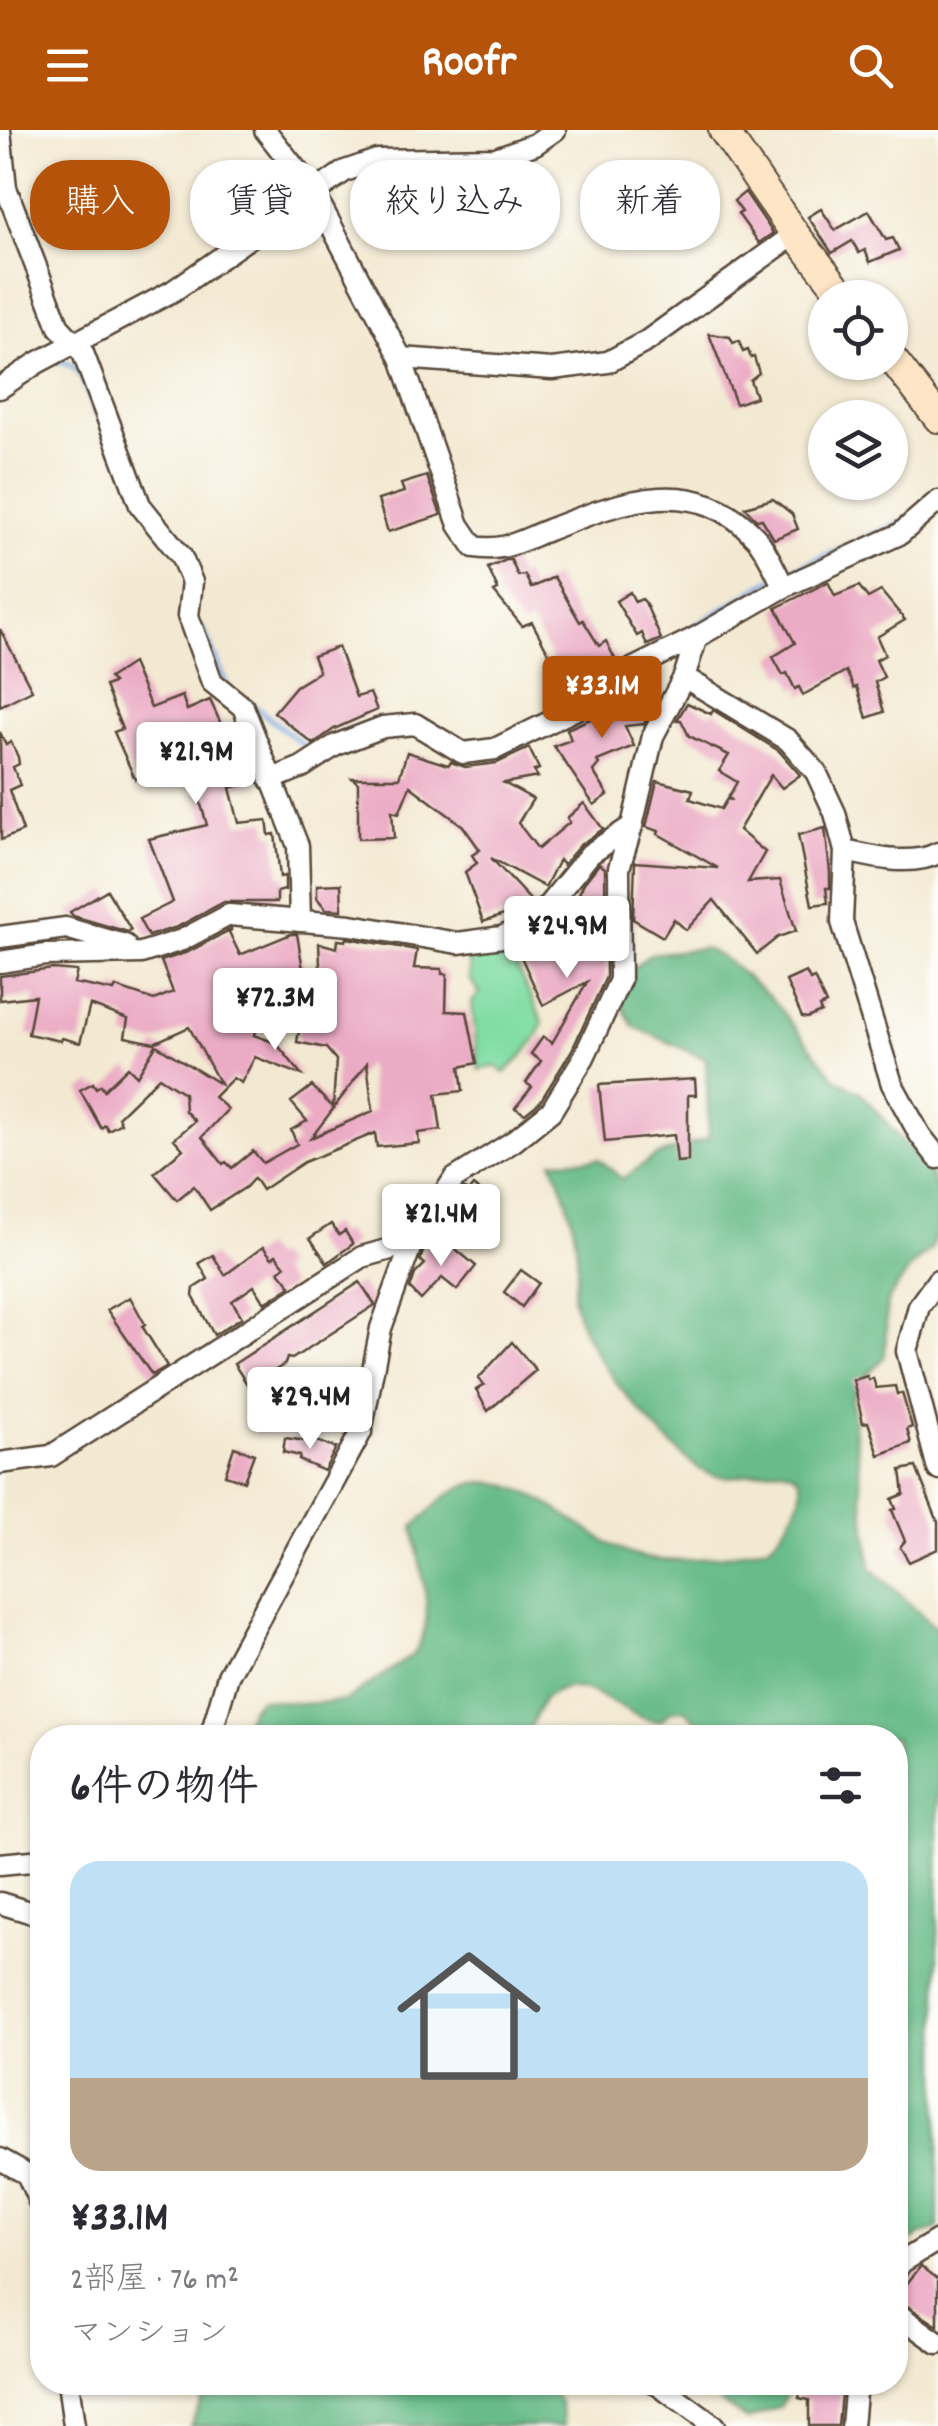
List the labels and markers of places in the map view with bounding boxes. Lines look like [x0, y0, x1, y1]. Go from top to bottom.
pin: ¥33.1M [521, 656, 683, 741]
pin: ¥21.9M [115, 722, 277, 807]
pin: ¥24.9M [486, 896, 648, 981]
pin: ¥72.3M [194, 968, 356, 1053]
pin: ¥21.4M [360, 1184, 522, 1269]
pin: ¥29.4M [229, 1367, 391, 1452]

